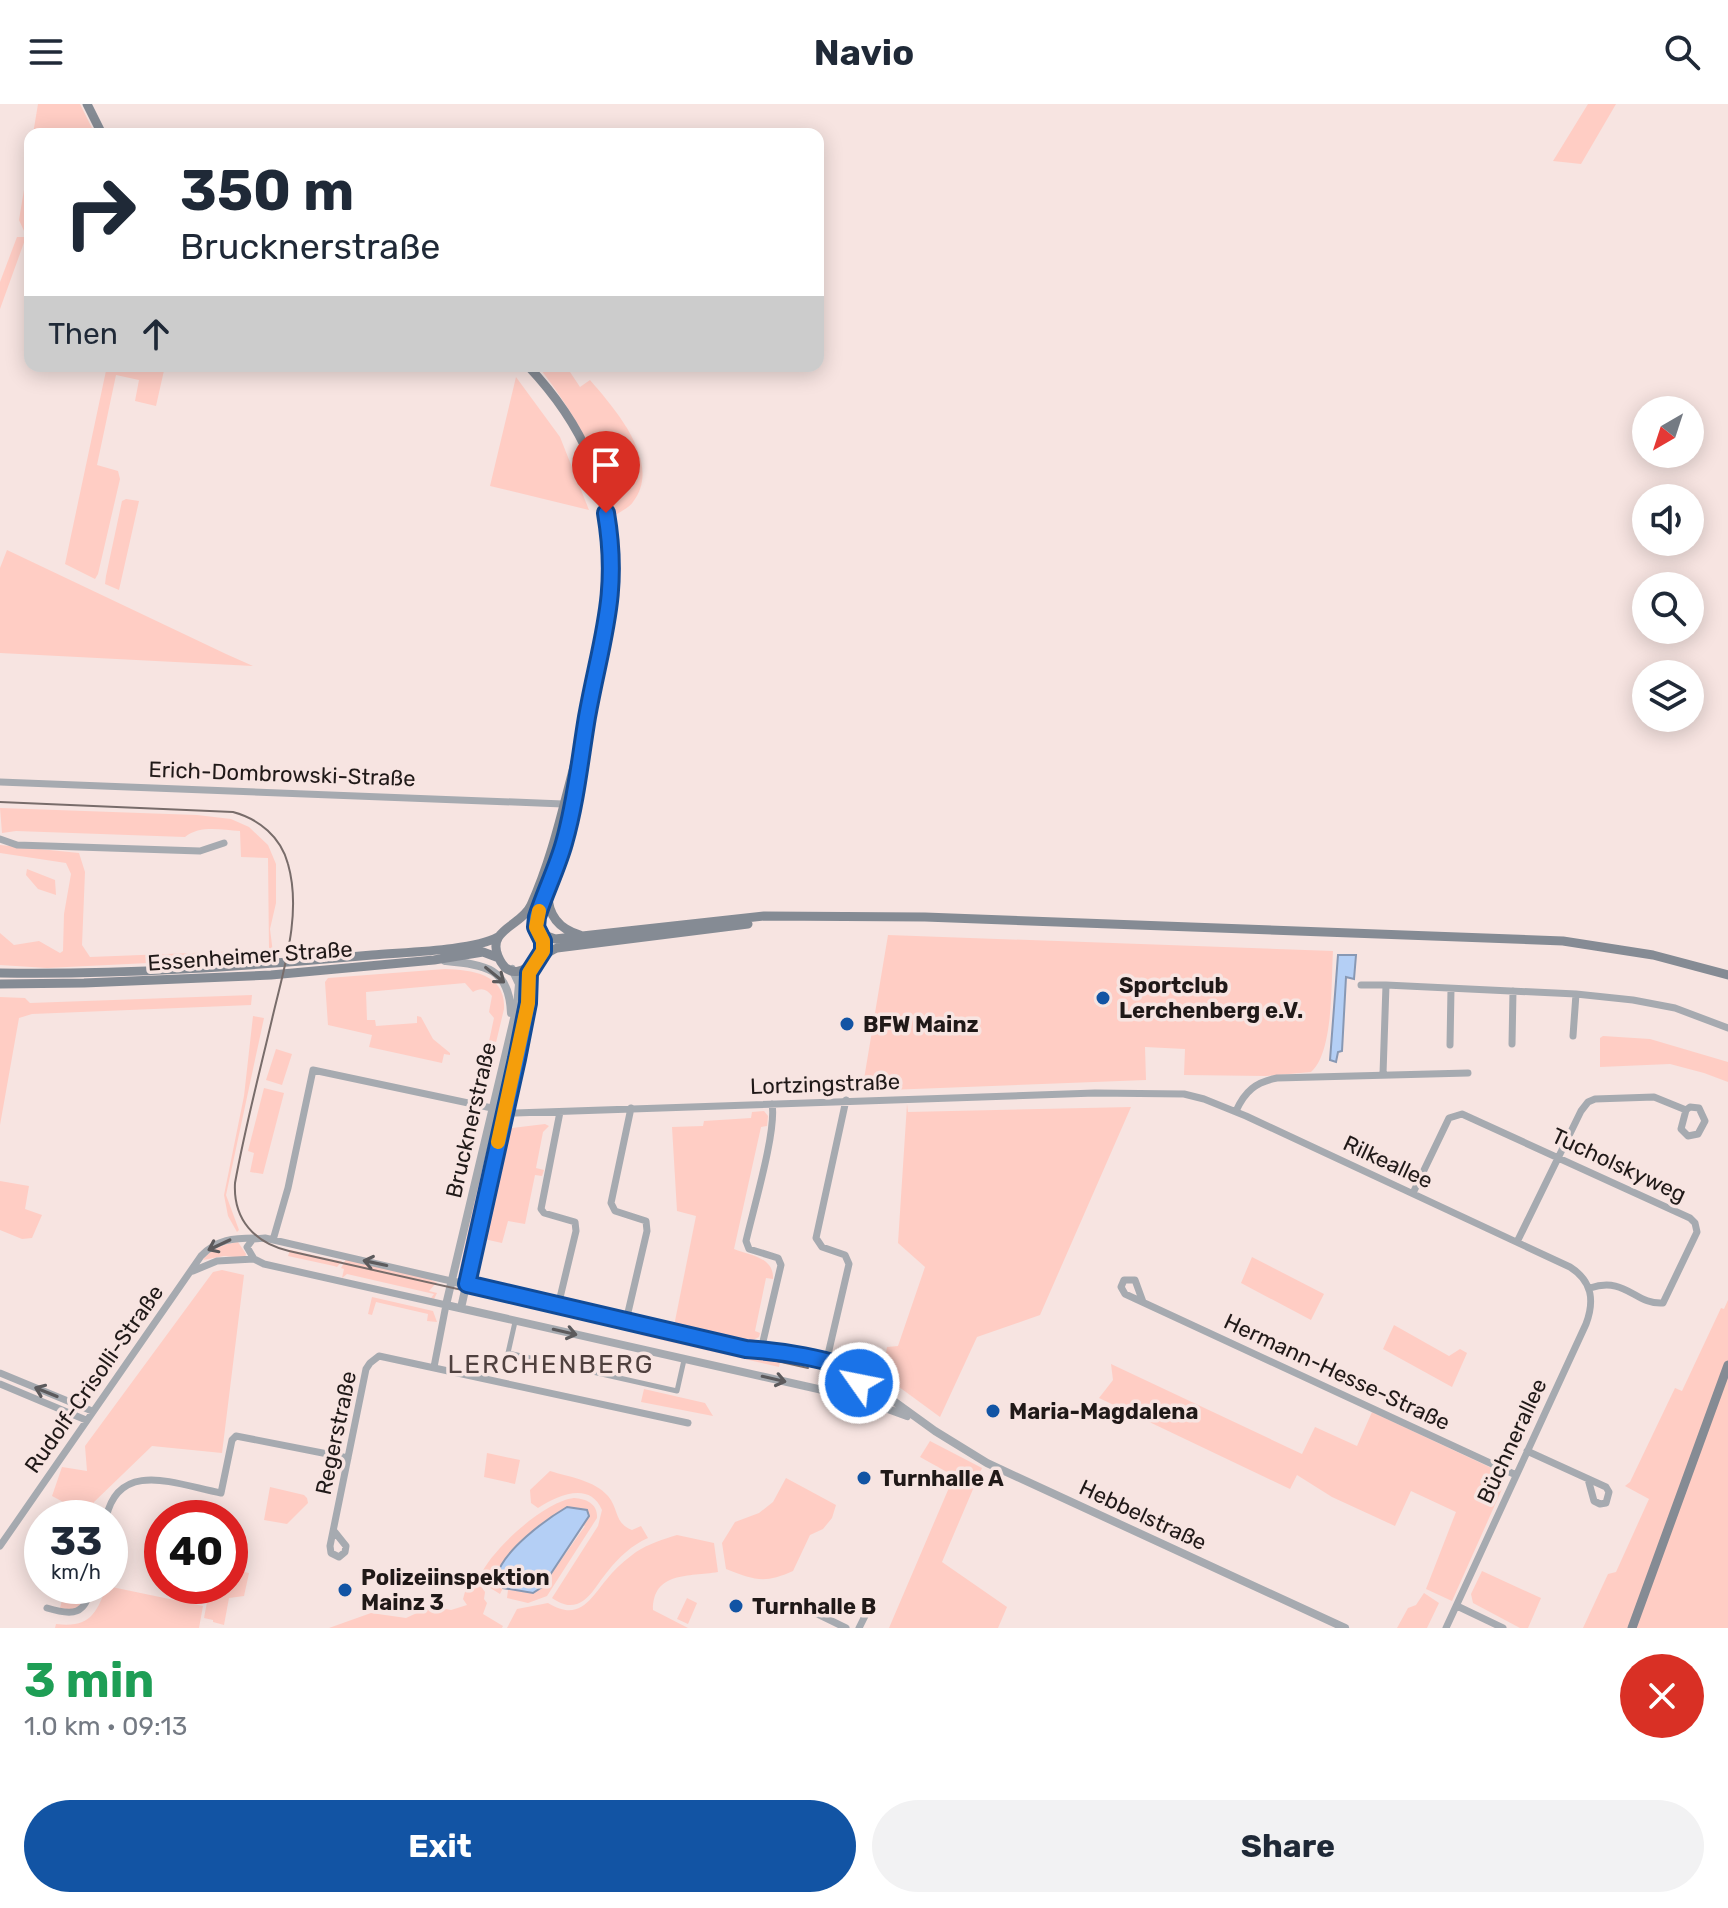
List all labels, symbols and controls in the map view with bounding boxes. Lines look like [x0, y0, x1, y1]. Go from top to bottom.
icon: menu [24, 30, 68, 74]
icon: search [1660, 30, 1704, 74]
text: Navio [814, 31, 914, 74]
text: 350 m [180, 158, 354, 224]
icon: right [48, 160, 152, 264]
text: Brucknerstraße [180, 225, 441, 268]
icon: ahead [134, 312, 178, 356]
text: Then [48, 316, 118, 352]
north arrow [1632, 396, 1704, 468]
map controls [1632, 396, 1704, 732]
pin [572, 431, 640, 513]
icon: arrive [584, 443, 628, 487]
button: sound [1632, 484, 1704, 556]
button: search [1632, 572, 1704, 644]
button: layers [1632, 660, 1704, 732]
street label: Erich-Dombrowski-Straße [148, 756, 416, 792]
street label: Essenheimer Straße [147, 935, 353, 977]
one-way arrow [485, 966, 505, 984]
place label: Sportclub Lerchenberg e.V. [1119, 972, 1303, 1024]
marker: Sportclub Lerchenberg e.V. [1094, 989, 1112, 1007]
place label: BFW Mainz [863, 1011, 979, 1038]
marker: BFW Mainz [838, 1015, 856, 1033]
street label: Brucknerstraße [440, 1039, 502, 1201]
street label: Lortzingstraße [750, 1068, 900, 1100]
street label: Tucholskyweg [1547, 1122, 1691, 1208]
street label: Rilkeallee [1339, 1130, 1437, 1194]
one-way arrow [207, 1238, 231, 1253]
one-way arrow [363, 1255, 389, 1270]
street label: Rudolf-Crisolli-Straße [19, 1280, 169, 1478]
street label: Hermann-Hesse-Straße [1220, 1308, 1454, 1436]
one-way arrow [551, 1325, 577, 1340]
position arrow [817, 1341, 901, 1425]
district label: LERCHENBERG [448, 1349, 654, 1380]
street label: Regerstraße [310, 1369, 362, 1497]
one-way arrow [760, 1372, 786, 1387]
street label: Büchnerallee [1471, 1374, 1553, 1508]
one-way arrow [34, 1384, 59, 1398]
place label: Maria-Magdalena [1009, 1398, 1198, 1425]
marker: Maria-Magdalena [984, 1402, 1002, 1420]
place label: Turnhalle A [880, 1465, 1004, 1492]
marker: Turnhalle A [855, 1469, 873, 1487]
street label: Hebbelstraße [1075, 1474, 1211, 1556]
speed limit sign: 40 [144, 1500, 248, 1604]
text: 33 [50, 1518, 102, 1565]
text: km/h [51, 1560, 101, 1584]
place label: Polizeiinspektion Mainz 3 [361, 1564, 550, 1616]
marker: Polizeiinspektion Mainz 3 [336, 1581, 354, 1599]
place label: Turnhalle B [752, 1593, 876, 1620]
marker: Turnhalle B [727, 1597, 745, 1615]
text: 3 min [24, 1652, 154, 1709]
button: close [1620, 1654, 1704, 1738]
text: 1.0 km · 09:13 [24, 1711, 187, 1742]
button: Exit [24, 1800, 856, 1892]
button: Share [872, 1800, 1704, 1892]

